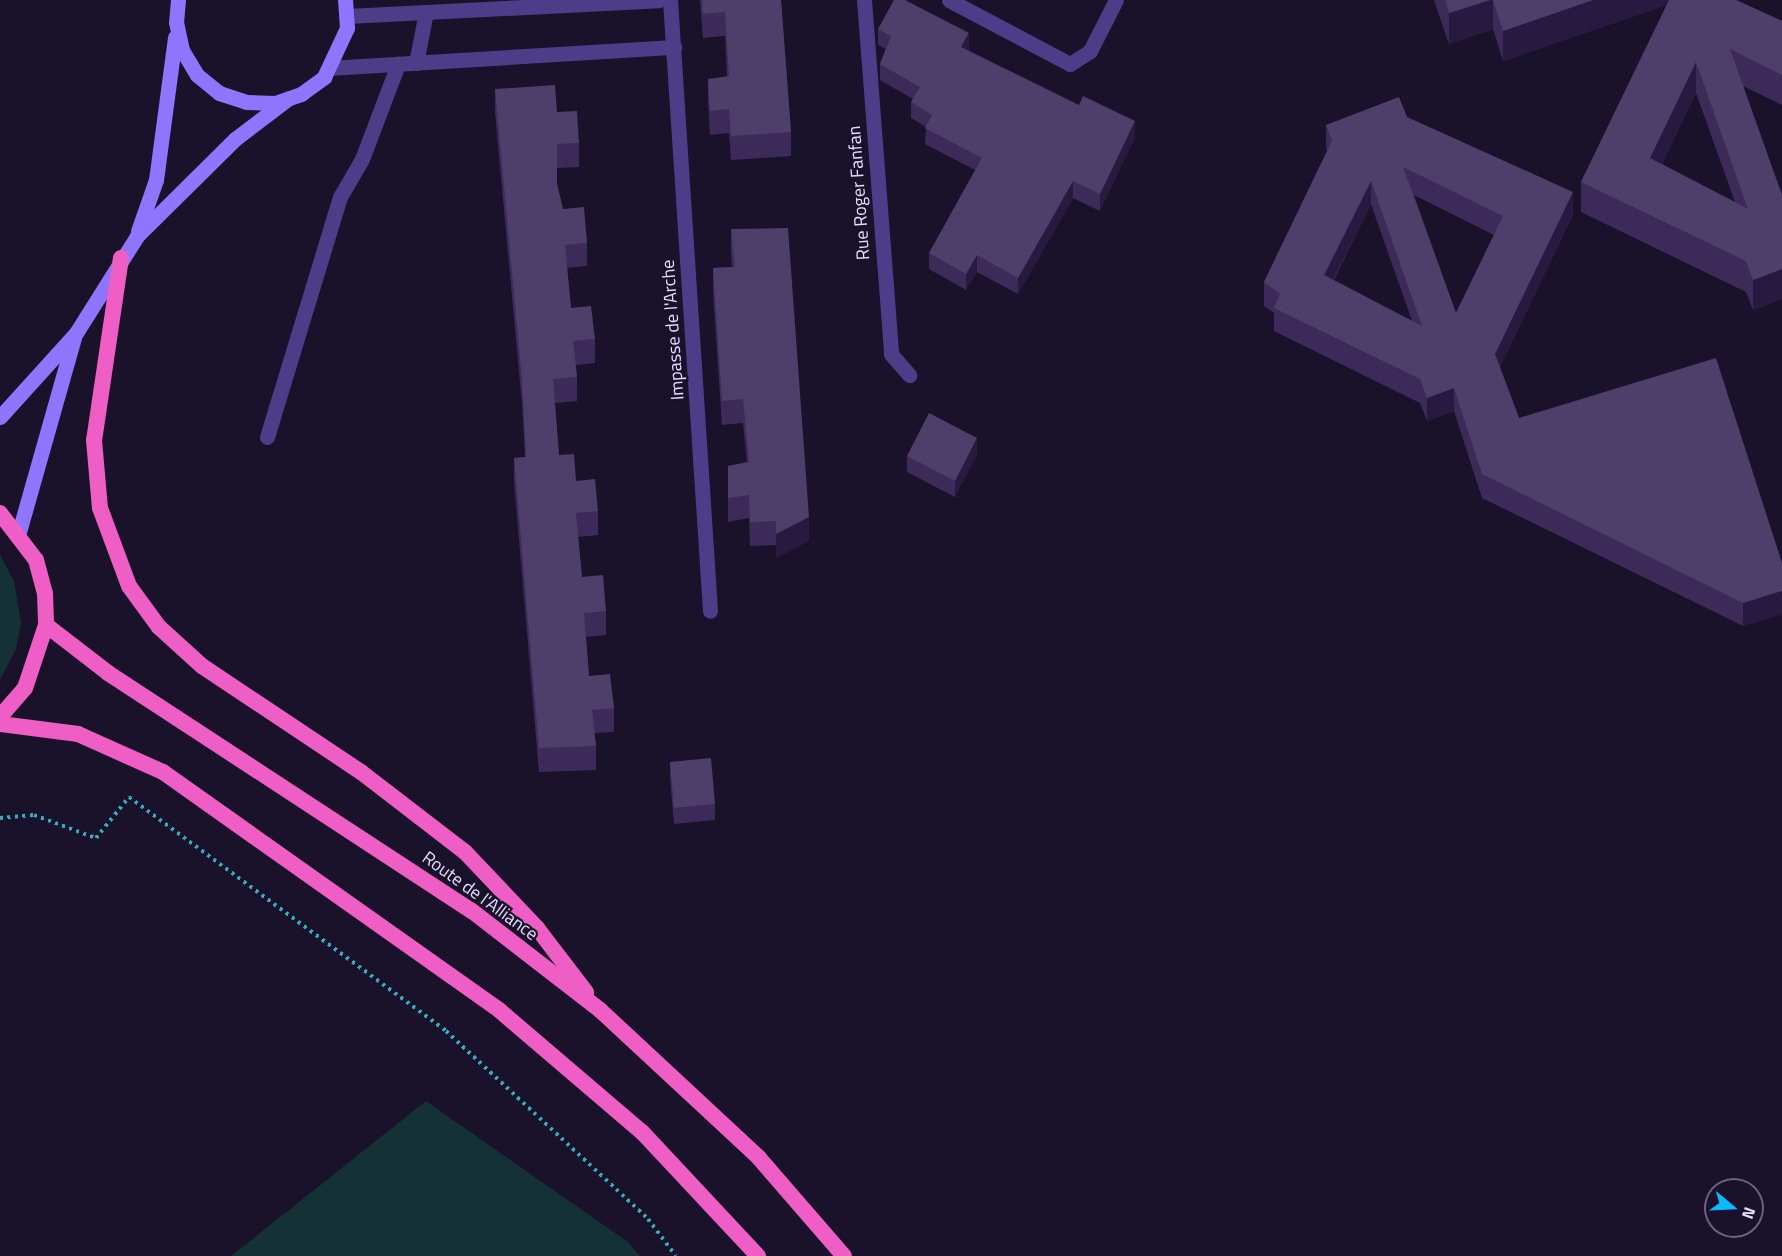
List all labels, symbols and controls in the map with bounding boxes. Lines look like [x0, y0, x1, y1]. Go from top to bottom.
street label: Rue Roger Fanfan [844, 125, 874, 261]
street label: Impasse de l'Arche [657, 259, 689, 401]
street label: Route de l'Alliance [418, 847, 542, 945]
north arrow [1704, 1178, 1764, 1238]
text: N [1736, 1204, 1762, 1222]

